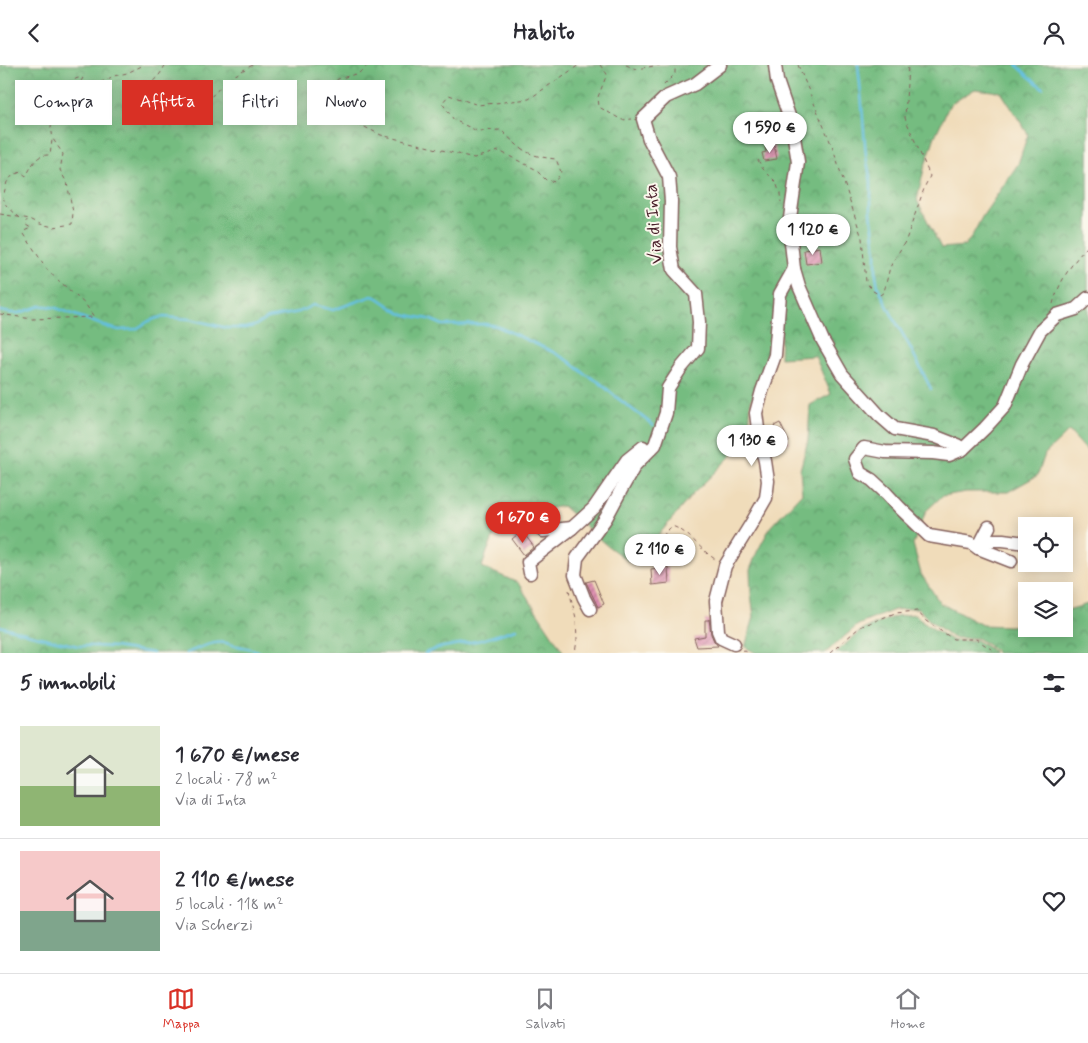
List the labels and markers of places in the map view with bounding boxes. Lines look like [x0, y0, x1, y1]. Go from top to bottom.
pin: 1 590 € [724, 111, 816, 154]
pin: 1 120 € [767, 213, 859, 256]
pin: 1 130 € [706, 425, 798, 467]
pin: 1 670 € [477, 501, 569, 544]
pin: 2 110 € [614, 533, 706, 576]

